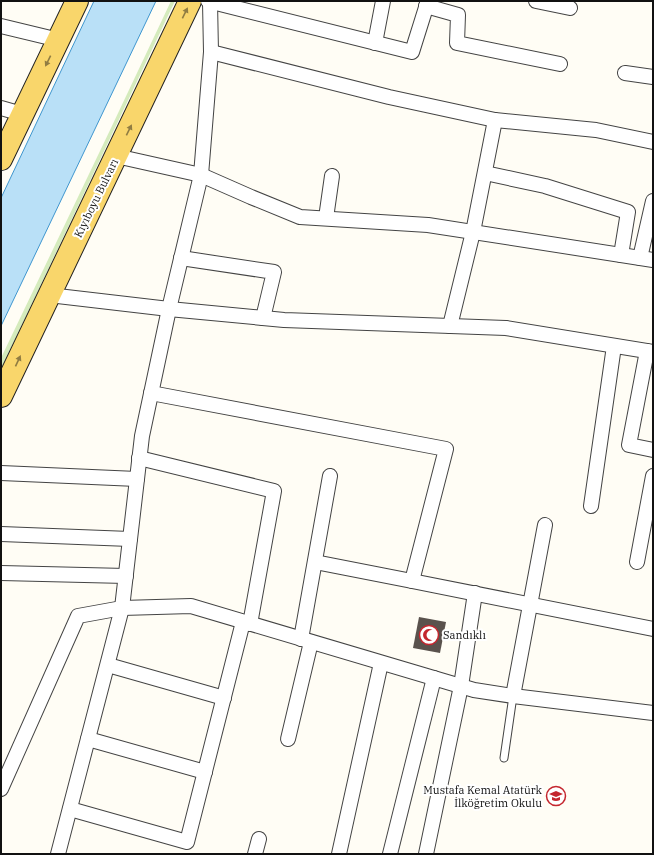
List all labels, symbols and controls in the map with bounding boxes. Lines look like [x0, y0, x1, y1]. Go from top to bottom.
one-way arrow [182, 7, 188, 18]
one-way arrow [45, 56, 51, 67]
one-way arrow [126, 124, 132, 136]
street label: Kıyıboyu Bulvarı [71, 156, 121, 240]
one-way arrow [15, 355, 21, 366]
mosque icon: Sandıklı [418, 624, 440, 646]
place label: Sandıklı [443, 628, 486, 642]
place label: Mustafa Kemal Atatürk İlköğretim Okulu [423, 783, 543, 810]
school or university icon: Mustafa Kemal Atatürk İlköğretim Okulu [545, 785, 567, 807]

